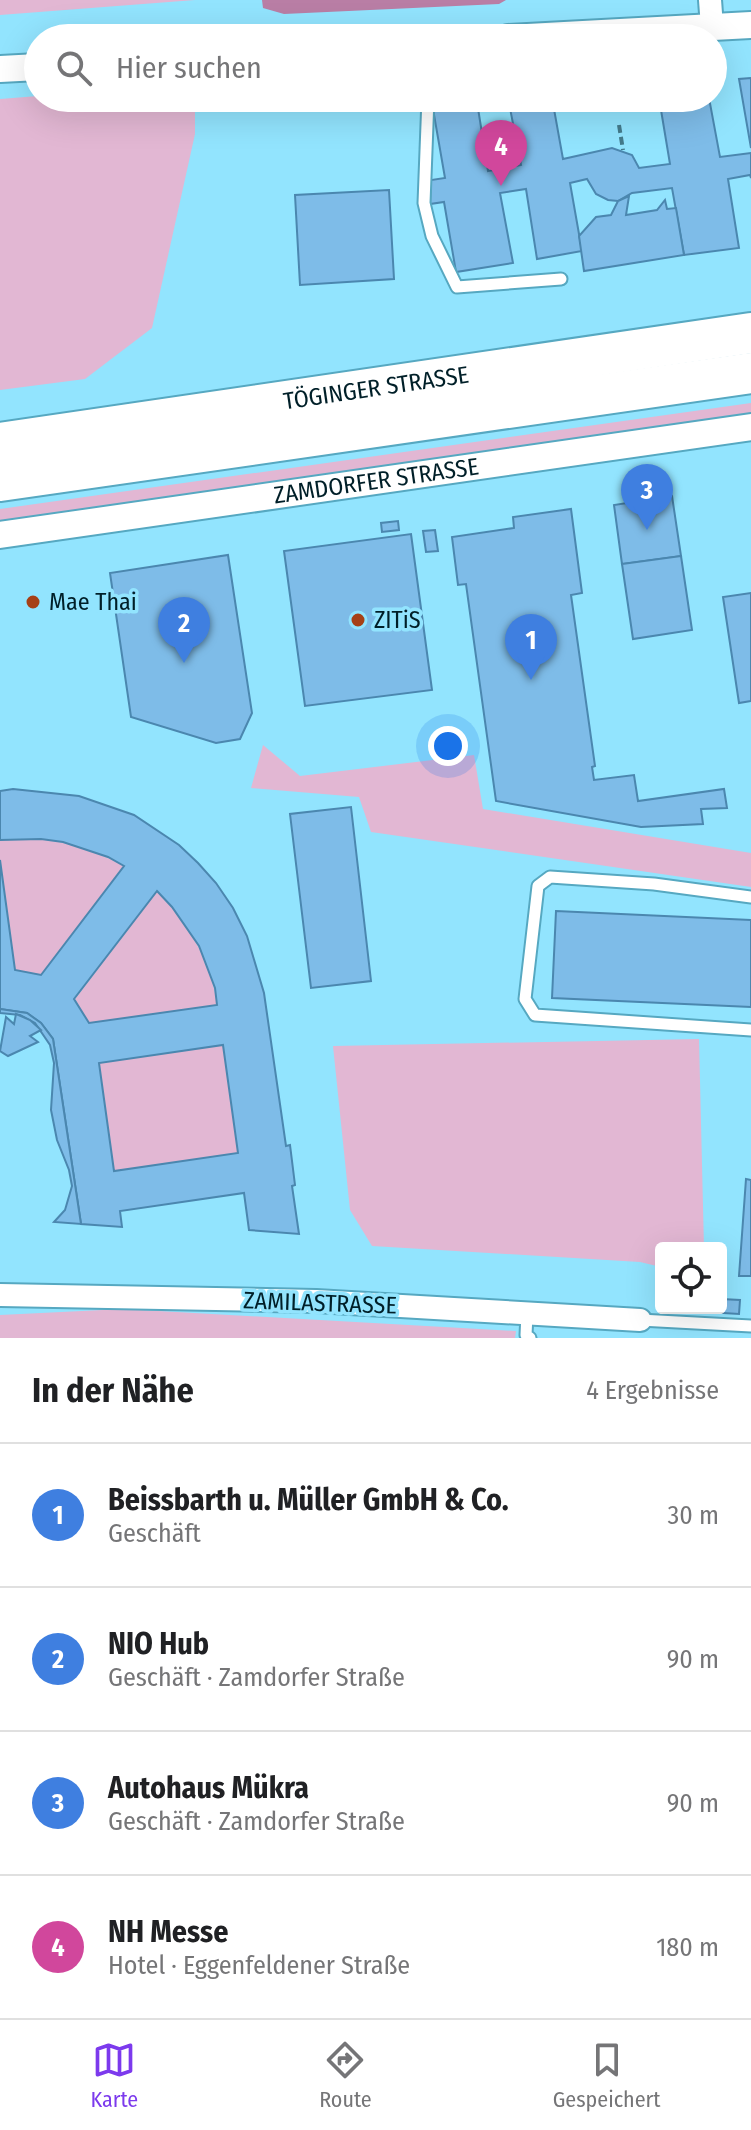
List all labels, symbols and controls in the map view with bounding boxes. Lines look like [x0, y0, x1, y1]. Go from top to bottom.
search box [24, 24, 727, 112]
icon: search [52, 46, 96, 90]
text: Hier suchen [116, 50, 262, 86]
pin: 4 [475, 120, 527, 186]
street label: TÖGINGER STRASSE [282, 361, 470, 415]
street label: ZAMDORFER STRASSE [272, 452, 480, 509]
pin: 3 [621, 464, 673, 530]
place label: Mae Thai [49, 588, 137, 616]
marker: Mae Thai [24, 593, 42, 611]
pin: 2 [158, 597, 210, 663]
place label: ZITiS [374, 606, 421, 634]
marker: ZITiS [349, 611, 367, 629]
pin: 1 [505, 614, 557, 680]
your location [428, 726, 468, 766]
map controls [655, 1242, 727, 1314]
button: locate [655, 1242, 727, 1314]
street label: ZAMILASTRASSE [243, 1286, 397, 1320]
text: In der Nähe [32, 1370, 194, 1411]
text: 4 Ergebnisse [586, 1375, 719, 1406]
text: Beissbarth u. Müller GmbH & Co. [108, 1482, 509, 1518]
text: 1 [53, 1500, 64, 1531]
text: 30 m [668, 1500, 719, 1531]
text: Geschäft [108, 1518, 201, 1549]
text: NIO Hub [108, 1626, 209, 1662]
text: 2 [52, 1644, 64, 1675]
text: 90 m [667, 1644, 719, 1675]
text: Geschäft · Zamdorfer Straße [108, 1662, 405, 1693]
text: Autohaus Mükra [108, 1770, 309, 1806]
text: 3 [52, 1788, 64, 1819]
text: 90 m [667, 1788, 719, 1819]
text: Geschäft · Zamdorfer Straße [108, 1806, 405, 1837]
text: NH Messe [108, 1914, 228, 1950]
text: 4 [51, 1932, 65, 1963]
text: 180 m [656, 1932, 719, 1963]
text: Hotel · Eggenfeldener Straße [108, 1950, 410, 1981]
tab: Karte [91, 2038, 138, 2113]
tab: Route [319, 2038, 372, 2113]
tab: Gespeichert [553, 2038, 660, 2113]

